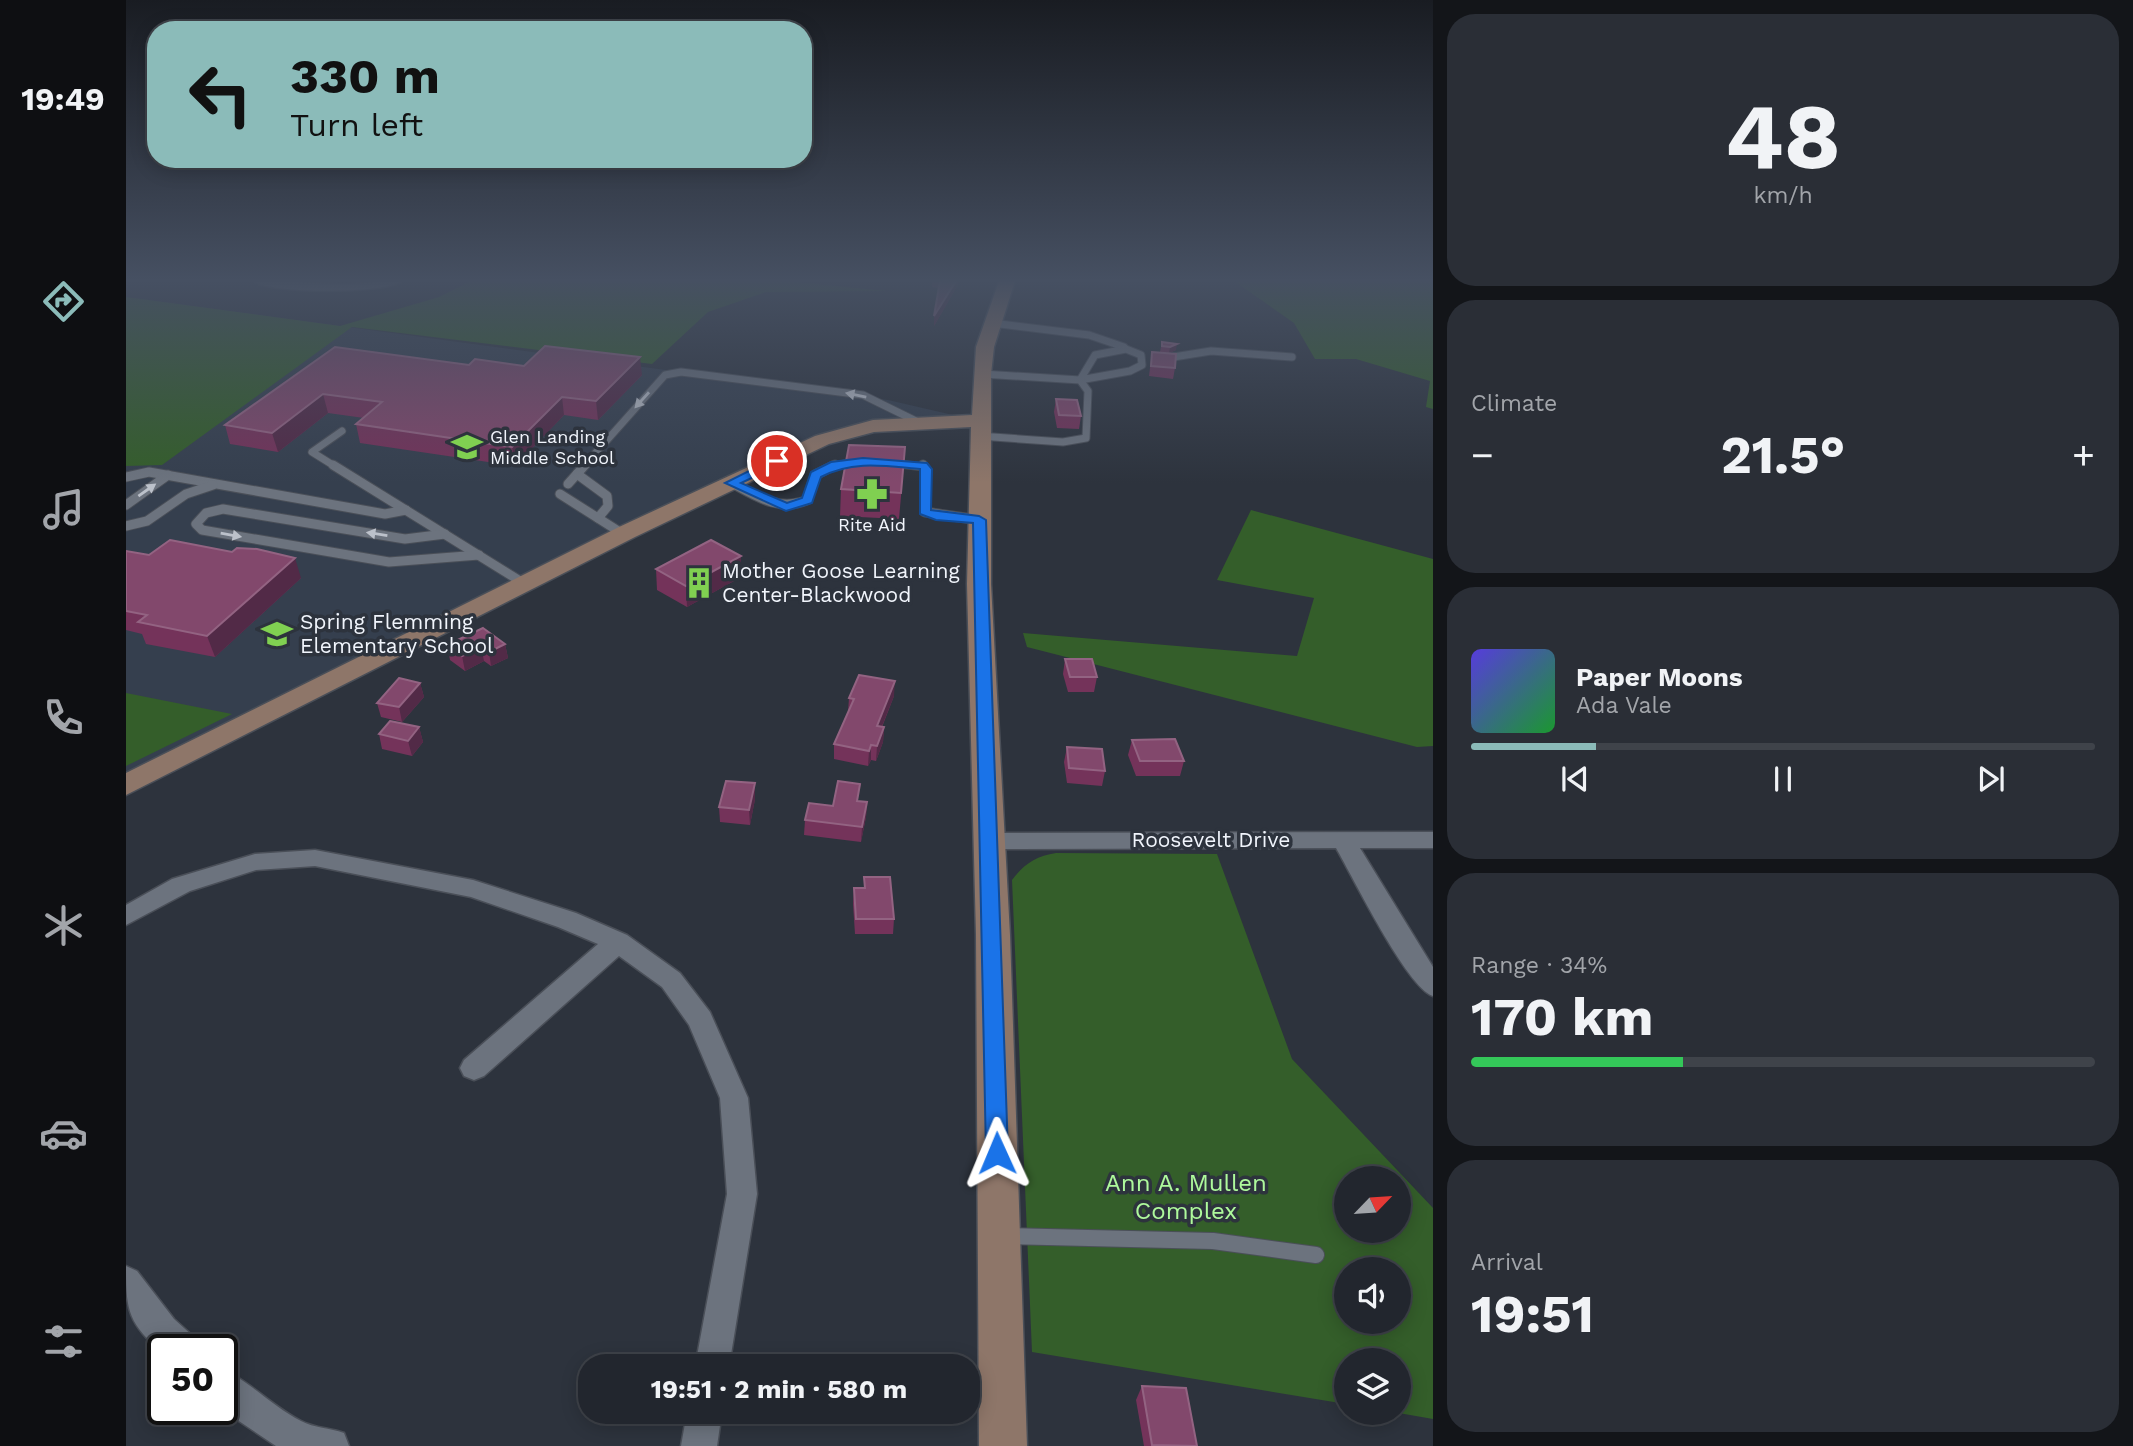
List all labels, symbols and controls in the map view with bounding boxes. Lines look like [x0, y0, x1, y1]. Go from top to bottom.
text: 330 m [290, 47, 440, 105]
icon: left [175, 49, 266, 140]
text: 19:49 [21, 80, 105, 118]
text: 48 [1725, 83, 1841, 190]
text: Turn left [290, 106, 423, 144]
text: km/h [1753, 182, 1813, 209]
icon: directions [39, 277, 88, 326]
one-way arrow [845, 389, 867, 400]
text: Climate [1471, 390, 1557, 417]
one-way arrow [634, 391, 650, 409]
text: 21.5° [1721, 425, 1845, 486]
place label: Glen Landing Middle School [490, 426, 615, 468]
school or university icon: Glen Landing Middle School [450, 430, 484, 464]
pin [747, 431, 807, 491]
text: − [1471, 433, 1494, 477]
text: + [2072, 433, 2095, 477]
icon: arrive [758, 442, 796, 480]
pharmacy icon: Rite Aid [855, 477, 889, 511]
one-way arrow [138, 483, 156, 497]
icon: music [39, 485, 88, 534]
place label: Rite Aid [838, 514, 906, 535]
one-way arrow [366, 528, 388, 539]
one-way arrow [220, 530, 242, 541]
place label: Mother Goose Learning Center-Blackwood [722, 558, 960, 607]
building icon: Mother Goose Learning Center-Blackwood [682, 566, 716, 600]
place label: Spring Flemming Elementary School [300, 609, 494, 658]
school or university icon: Spring Flemming Elementary School [260, 617, 294, 651]
text: Paper Moons [1576, 662, 1743, 692]
text: Ada Vale [1576, 692, 1672, 719]
icon: phone [39, 693, 88, 742]
icon: previous [1556, 760, 1594, 798]
icon: pause [1764, 760, 1802, 798]
icon: next [1972, 760, 2010, 798]
street label: Roosevelt Drive [1132, 827, 1290, 852]
icon: climate [39, 901, 88, 950]
text: Range · 34% [1471, 952, 1607, 979]
text: 170 km [1471, 987, 1653, 1048]
icon: car [39, 1109, 88, 1158]
position arrow [960, 1116, 1034, 1190]
north arrow [1334, 1166, 1410, 1242]
map controls [1334, 1166, 1411, 1425]
park label: Ann A. Mullen Complex [1105, 1169, 1267, 1225]
text: Arrival [1471, 1249, 1543, 1276]
button: sound [1334, 1257, 1411, 1334]
text: 19:51 [1471, 1284, 1594, 1345]
icon: filters [39, 1317, 88, 1366]
speed limit sign: 50 [147, 1334, 238, 1425]
button: layers [1334, 1348, 1411, 1425]
text: 19:51 · 2 min · 580 m [651, 1374, 907, 1404]

